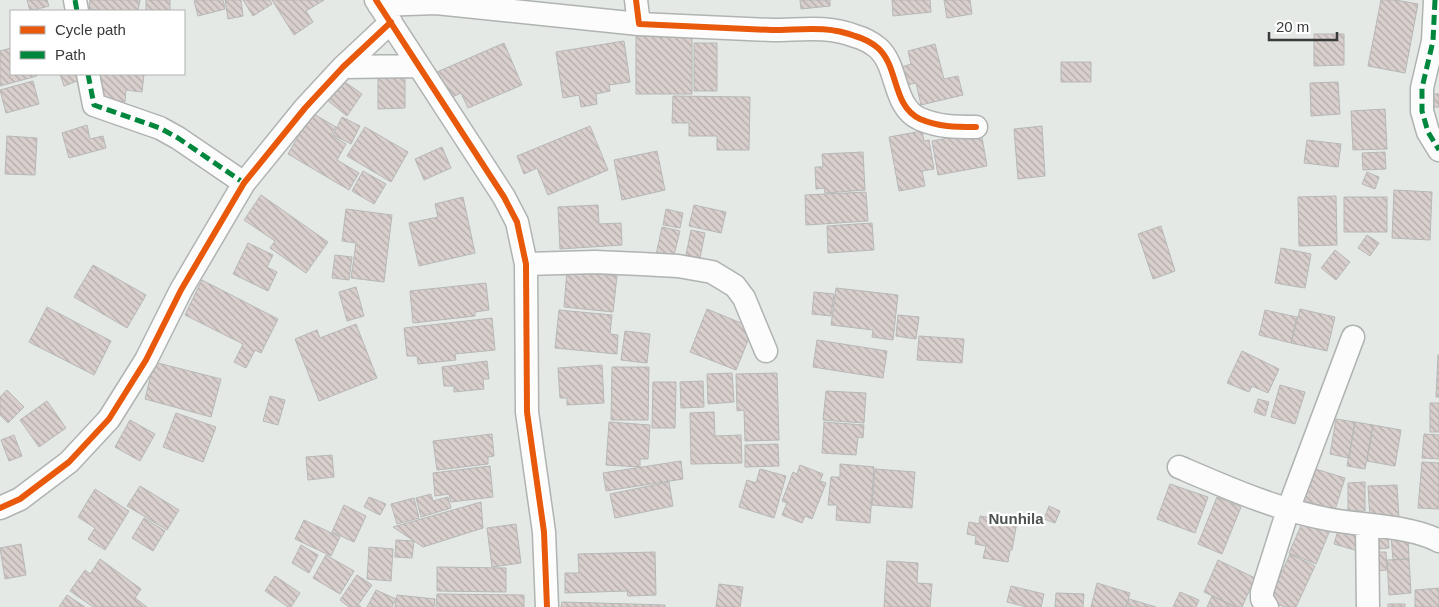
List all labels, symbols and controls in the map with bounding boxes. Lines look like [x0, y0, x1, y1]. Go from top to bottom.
legend [10, 10, 185, 75]
scale bar [1269, 10, 1336, 42]
text: 20 m [1276, 18, 1309, 35]
text: Cycle path [55, 21, 126, 38]
text: Path [55, 46, 86, 63]
district label: Nunhila [989, 510, 1044, 527]

